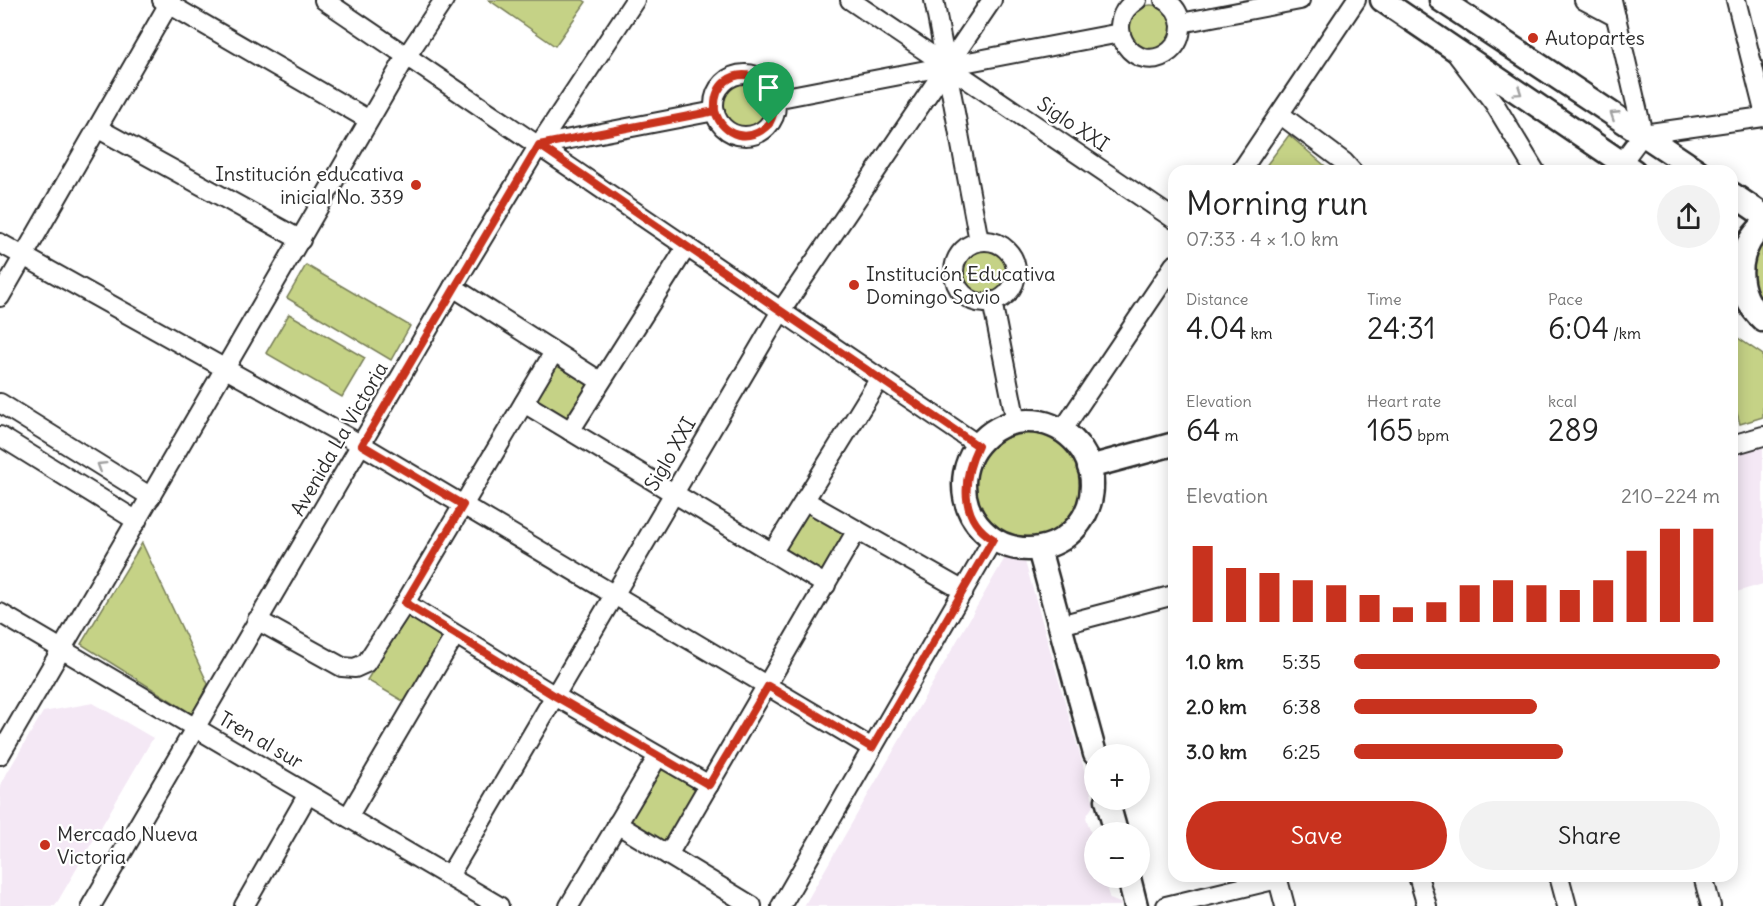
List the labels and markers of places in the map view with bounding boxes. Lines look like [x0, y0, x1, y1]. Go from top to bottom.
place label: Autopartes [1545, 25, 1645, 50]
marker: Autopartes [1526, 31, 1540, 45]
pin [743, 62, 794, 124]
place label: Institución educativa inicial No. 339 [215, 161, 404, 209]
marker: Institución educativa inicial No. 339 [409, 178, 423, 192]
place label: Institución Educativa Domingo Savio [866, 261, 1056, 309]
marker: Institución Educativa Domingo Savio [847, 278, 861, 292]
place label: Mercado Nueva Victoria [57, 821, 198, 869]
marker: Mercado Nueva Victoria [38, 838, 52, 852]

